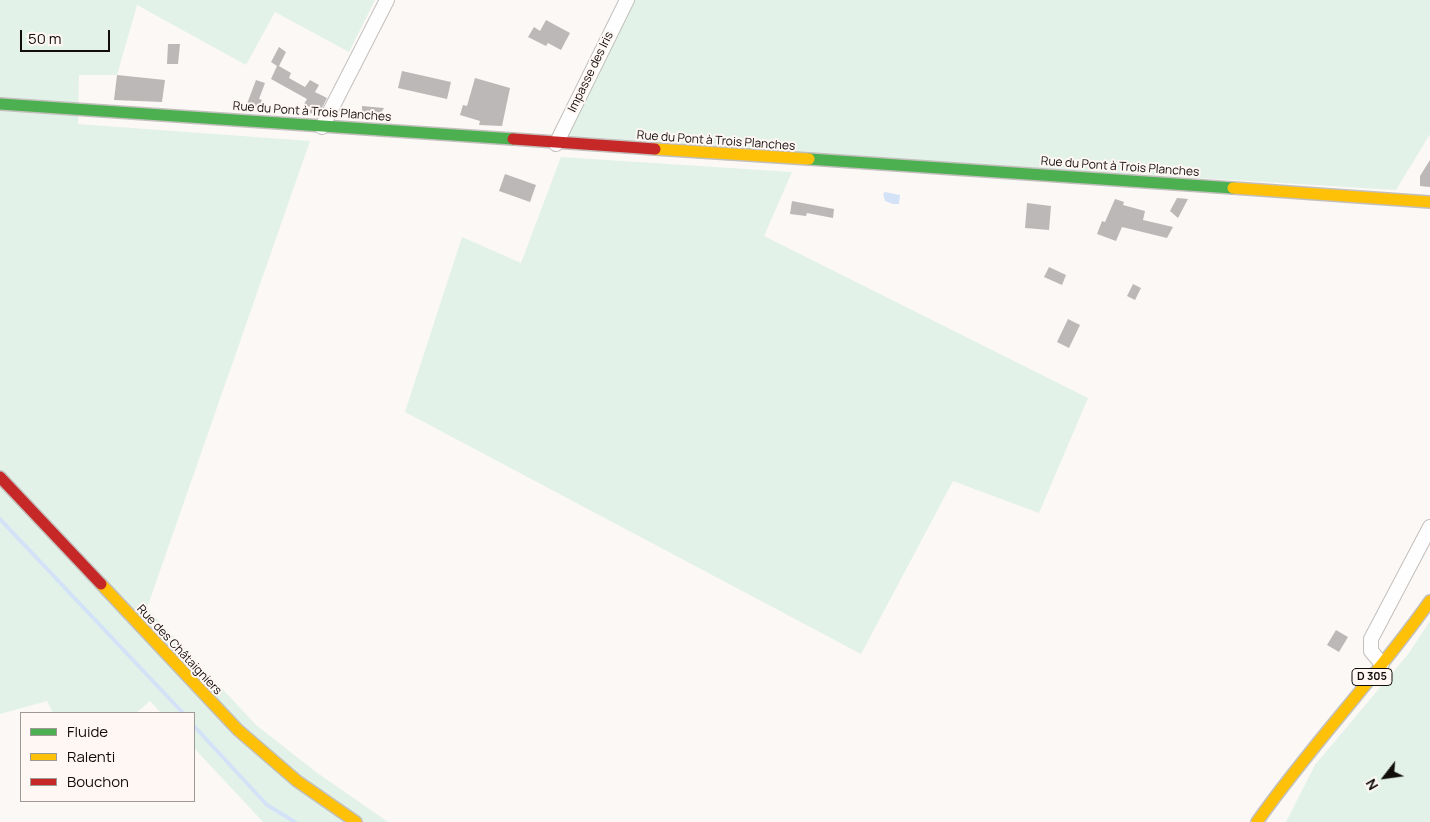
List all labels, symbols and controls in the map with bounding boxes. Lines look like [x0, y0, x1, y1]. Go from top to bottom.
scale bar [22, 20, 112, 52]
text: 50 m [28, 28, 62, 49]
street label: Impasse des Iris [565, 29, 617, 115]
street label: Rue du Pont à Trois Planches [232, 99, 392, 125]
street label: Rue du Pont à Trois Planches [636, 128, 796, 154]
street label: Rue du Pont à Trois Planches [1040, 154, 1200, 180]
street label: Rue des Châtaigniers [133, 602, 225, 698]
road number: D 305 [1352, 669, 1392, 686]
legend [20, 712, 195, 802]
text: Fluide [67, 721, 108, 742]
text: Ralenti [67, 746, 115, 767]
north arrow [1360, 752, 1410, 802]
text: Bouchon [67, 771, 129, 792]
text: N [1361, 776, 1382, 794]

